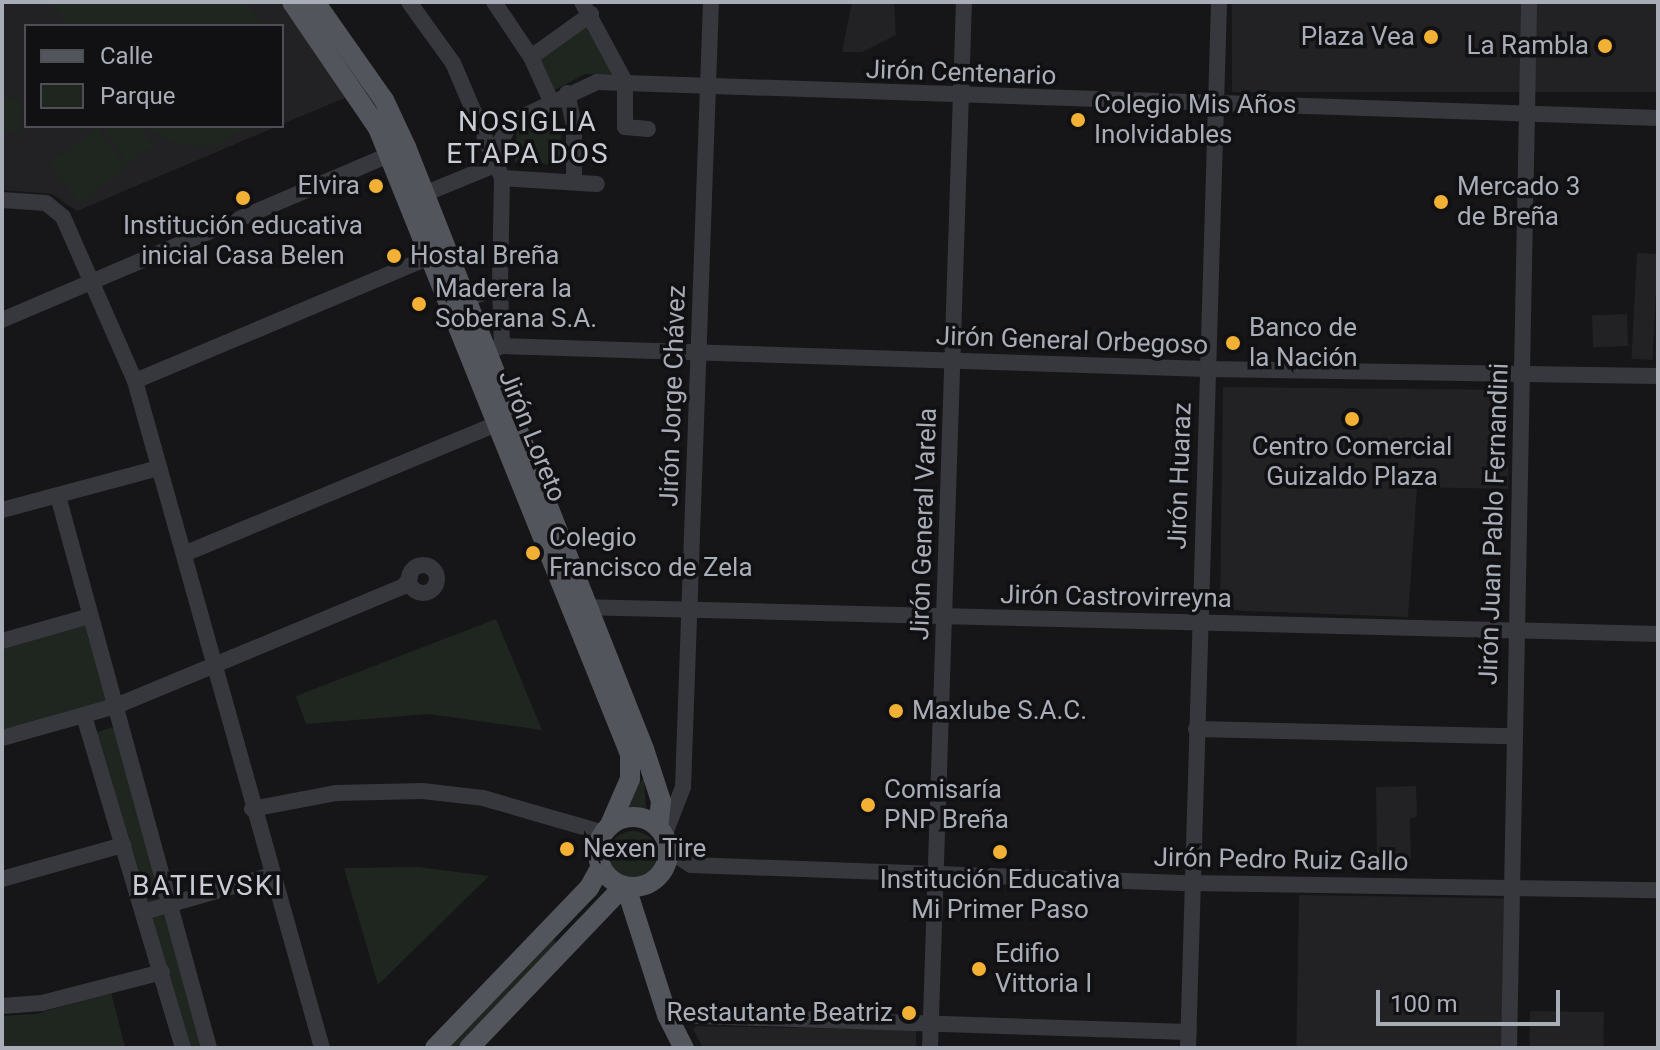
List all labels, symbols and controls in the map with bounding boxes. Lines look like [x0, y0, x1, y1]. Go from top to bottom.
place label: Plaza Vea [1301, 21, 1415, 53]
legend [24, 24, 284, 128]
marker: Plaza Vea [1422, 28, 1440, 46]
place label: La Rambla [1466, 30, 1589, 62]
marker: La Rambla [1596, 37, 1614, 55]
text: Calle [100, 42, 153, 70]
street label: Jirón Centenario [865, 54, 1057, 92]
text: Parque [100, 82, 176, 110]
place label: Colegio Mis Años Inolvidables [1094, 89, 1297, 150]
district label: NOSIGLIA ETAPA DOS [446, 105, 610, 171]
marker: Colegio Mis Años Inolvidables [1069, 111, 1087, 129]
place label: Elvira [298, 170, 360, 202]
place label: Mercado 3 de Breña [1457, 171, 1580, 232]
marker: Elvira [367, 177, 385, 195]
marker: Institución educativa inicial Casa Belen [234, 189, 252, 207]
marker: Mercado 3 de Breña [1432, 193, 1450, 211]
place label: Institución educativa inicial Casa Belen [123, 210, 363, 272]
place label: Hostal Breña [410, 240, 559, 272]
marker: Hostal Breña [385, 247, 403, 265]
place label: Maderera la Soberana S.A. [435, 273, 597, 334]
street label: Jirón Jorge Chávez [654, 285, 692, 507]
marker: Maderera la Soberana S.A. [410, 295, 428, 313]
place label: Banco de la Nación [1249, 312, 1358, 374]
street label: Jirón General Orbegoso [935, 321, 1209, 361]
marker: Banco de la Nación [1224, 334, 1242, 352]
street label: Jirón Juan Pablo Fernandini [1473, 362, 1515, 686]
street label: Jirón Loreto [491, 366, 573, 506]
street label: Jirón Huaraz [1162, 402, 1198, 550]
street label: Jirón General Varela [904, 407, 944, 641]
marker: Centro Comercial Guizaldo Plaza [1343, 410, 1361, 428]
place label: Centro Comercial Guizaldo Plaza [1252, 431, 1452, 492]
place label: Colegio Francisco de Zela [549, 522, 753, 584]
marker: Colegio Francisco de Zela [524, 544, 542, 562]
street label: Jirón Castrovirreyna [1000, 579, 1232, 615]
place label: Maxlube S.A.C. [912, 695, 1087, 727]
marker: Maxlube S.A.C. [887, 702, 905, 720]
place label: Comisaría PNP Breña [884, 774, 1009, 836]
marker: Comisaría PNP Breña [859, 796, 877, 814]
place label: Nexen Tire [583, 833, 707, 865]
marker: Nexen Tire [558, 840, 576, 858]
street label: Jirón Pedro Ruiz Gallo [1153, 842, 1409, 878]
marker: Institución Educativa Mi Primer Paso [991, 843, 1009, 861]
place label: Institución Educativa Mi Primer Paso [880, 864, 1120, 926]
district label: BATIEVSKI [132, 869, 284, 903]
place label: Edifio Vittoria I [995, 938, 1092, 1000]
marker: Edifio Vittoria I [970, 960, 988, 978]
scale bar [1380, 974, 1564, 1024]
text: 100 m [1390, 990, 1457, 1018]
place label: Restautante Beatriz [666, 997, 893, 1029]
marker: Restautante Beatriz [900, 1004, 918, 1022]

